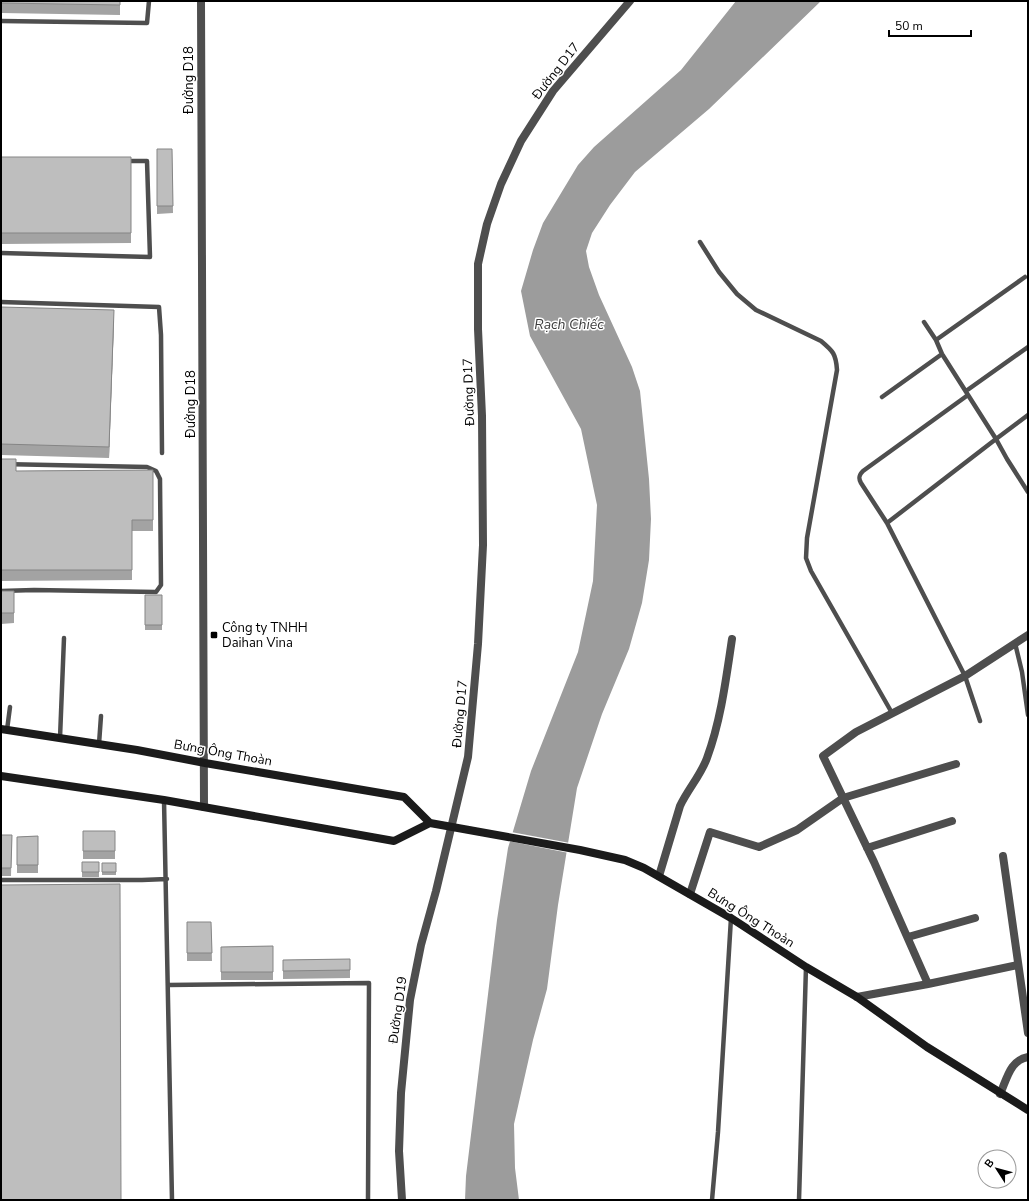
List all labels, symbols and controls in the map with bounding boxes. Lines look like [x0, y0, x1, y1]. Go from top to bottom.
scale bar [889, 12, 971, 38]
text: 50 m [895, 18, 923, 34]
street label: Đường D17 [527, 39, 584, 104]
street label: Đường D18 [180, 46, 198, 115]
water label: Rạch Chiếc [534, 315, 604, 334]
street label: Đường D17 [459, 358, 479, 427]
street label: Đường D18 [182, 370, 200, 439]
place label: Công ty TNHH Daihan Vina [222, 619, 308, 652]
marker: Công ty TNHH Daihan Vina [209, 630, 219, 640]
street label: Đường D17 [448, 679, 472, 750]
street label: Bưng Ông Thoàn [172, 735, 274, 771]
street label: Bưng Ông Thoàn [704, 883, 798, 952]
street label: Đường D19 [384, 975, 412, 1046]
north arrow [977, 1149, 1017, 1189]
text: B [981, 1156, 998, 1171]

